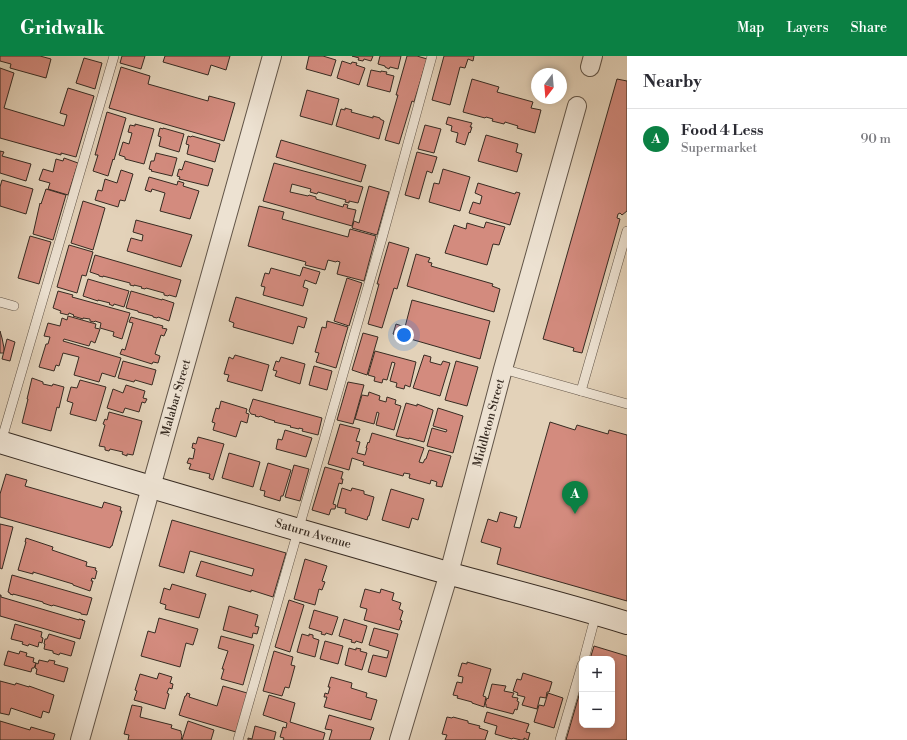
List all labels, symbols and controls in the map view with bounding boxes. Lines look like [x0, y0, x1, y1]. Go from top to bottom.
text: Gridwalk [20, 16, 104, 40]
text: Map [737, 19, 764, 37]
text: Layers [786, 19, 829, 37]
text: Share [851, 19, 887, 37]
north arrow [531, 68, 567, 104]
text: Nearby [643, 71, 702, 93]
text: Food 4 Less [681, 121, 763, 140]
text: A [651, 131, 661, 147]
text: 90 m [860, 131, 891, 147]
text: Supermarket [681, 140, 757, 156]
your location [394, 325, 414, 345]
street label: Malabar Street [158, 357, 194, 438]
street label: Middleton Street [470, 376, 508, 469]
pin: A [562, 481, 588, 514]
street label: Saturn Avenue [273, 516, 353, 552]
map controls [579, 656, 615, 728]
button: + [579, 656, 615, 692]
button: − [579, 692, 615, 728]

